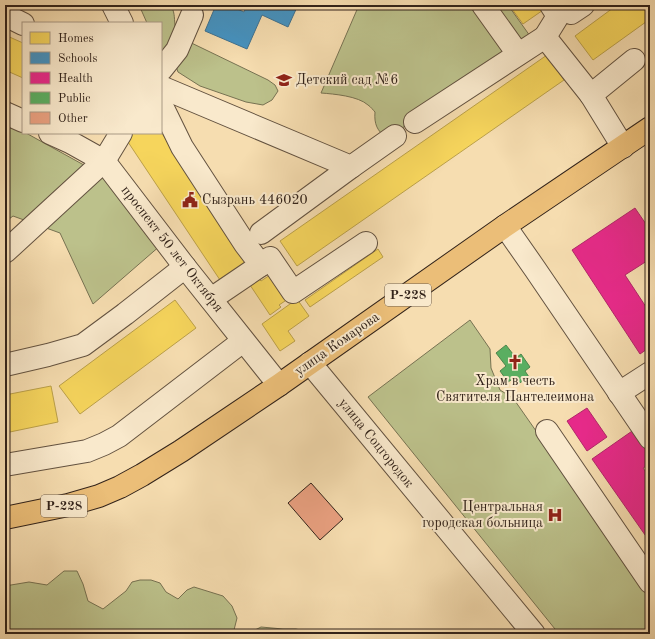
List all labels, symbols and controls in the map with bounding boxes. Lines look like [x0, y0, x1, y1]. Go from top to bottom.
legend [22, 22, 162, 134]
text: Homes [58, 33, 94, 45]
text: Schools [58, 53, 98, 65]
school or university icon: Детский сад №6 [275, 71, 293, 89]
text: Health [58, 73, 93, 85]
place label: Детский сад №6 [296, 73, 398, 87]
text: Public [58, 93, 90, 105]
text: Other [58, 113, 88, 125]
street label: проспект 50 лет Октября [118, 183, 226, 315]
public building icon: Сызрань 446020 [181, 191, 199, 209]
place label: Сызрань 446020 [202, 193, 308, 207]
road number: Р-228 [385, 284, 431, 306]
street label: улица Комарова [292, 310, 382, 378]
church icon: Храм в честь Святителя Пантелеимона [506, 353, 524, 371]
place label: Храм в честь Святителя Пантелеимона [436, 374, 594, 404]
street label: улица Соцгородок [336, 396, 416, 490]
road number: Р-228 [41, 495, 87, 517]
place label: Центральная городская больница [422, 500, 543, 530]
hospital icon: Центральная городская больница [546, 506, 564, 524]

